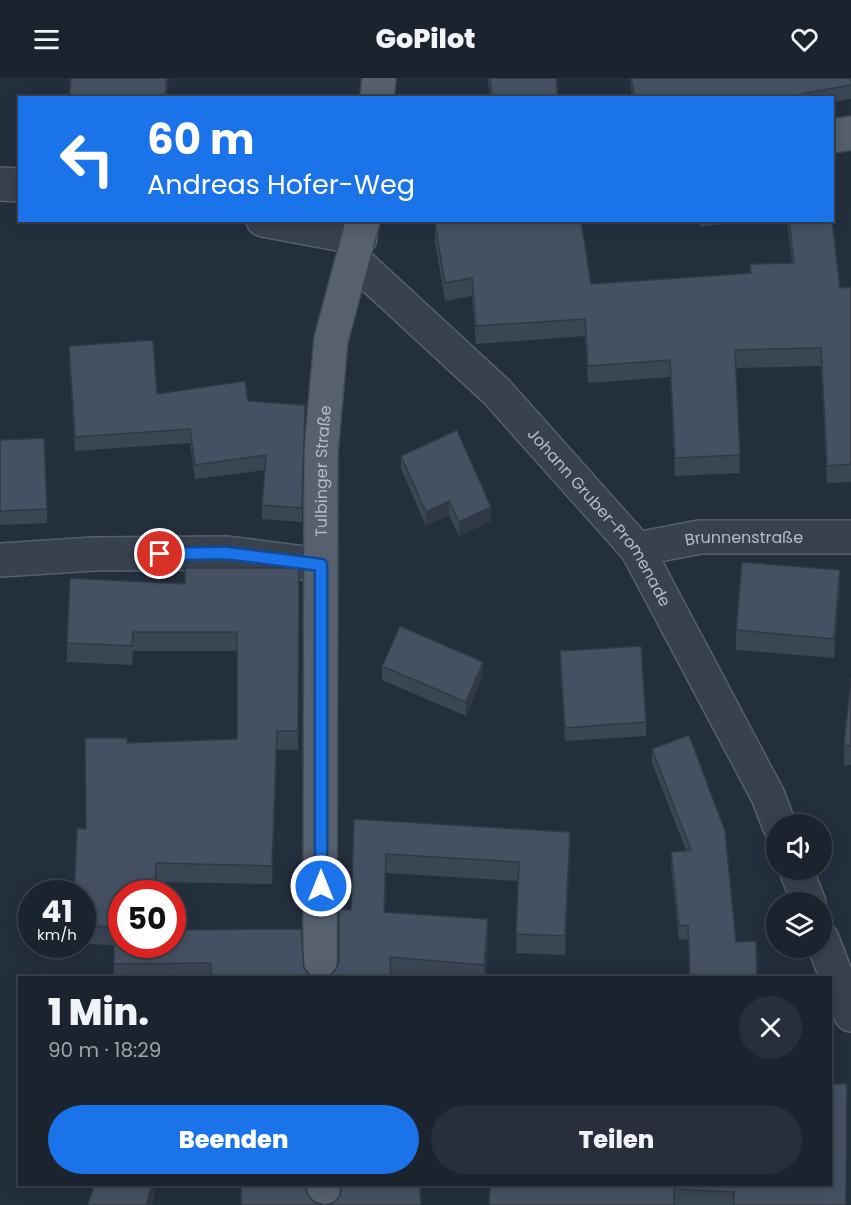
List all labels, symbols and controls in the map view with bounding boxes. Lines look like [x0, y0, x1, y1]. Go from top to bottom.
text: GoPilot [376, 20, 475, 57]
icon: menu [30, 23, 63, 56]
icon: heart [788, 23, 821, 56]
text: 60 m [147, 110, 255, 169]
icon: left [48, 120, 126, 198]
text: Andreas Hofer-Weg [147, 166, 415, 203]
street label: Tulbinger Straße [310, 404, 337, 537]
street label: Johann Gruber-Promenade [522, 423, 676, 611]
street label: Brunnenstraße [683, 526, 803, 552]
pin [134, 528, 185, 579]
icon: arrive [143, 537, 176, 570]
map controls [766, 814, 832, 958]
button: sound [766, 814, 832, 880]
position arrow [289, 854, 353, 918]
speed limit sign: 50 [108, 880, 186, 958]
text: 41 [41, 890, 73, 933]
button: layers [766, 892, 832, 958]
text: km/h [37, 924, 77, 945]
text: 1 Min. [48, 987, 149, 1038]
button: close [739, 996, 802, 1059]
text: 90 m · 18:29 [48, 1036, 161, 1064]
button: Beenden [48, 1105, 419, 1174]
button: Teilen [431, 1105, 802, 1174]

